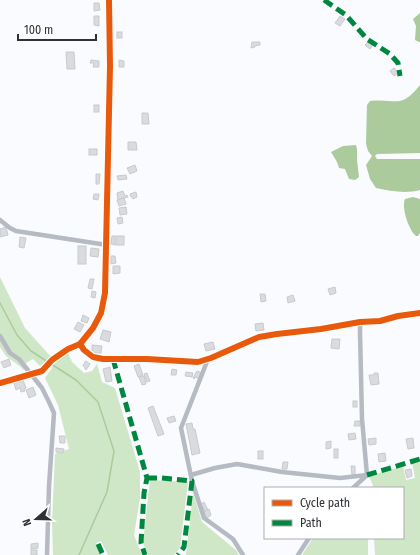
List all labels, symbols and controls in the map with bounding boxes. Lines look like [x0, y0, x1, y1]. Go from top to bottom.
scale bar [18, 16, 96, 42]
text: 100 m [24, 23, 53, 37]
legend [264, 487, 404, 539]
text: Cycle path [300, 496, 350, 510]
north arrow [16, 499, 56, 539]
text: Path [300, 516, 322, 530]
text: N [20, 517, 34, 528]

